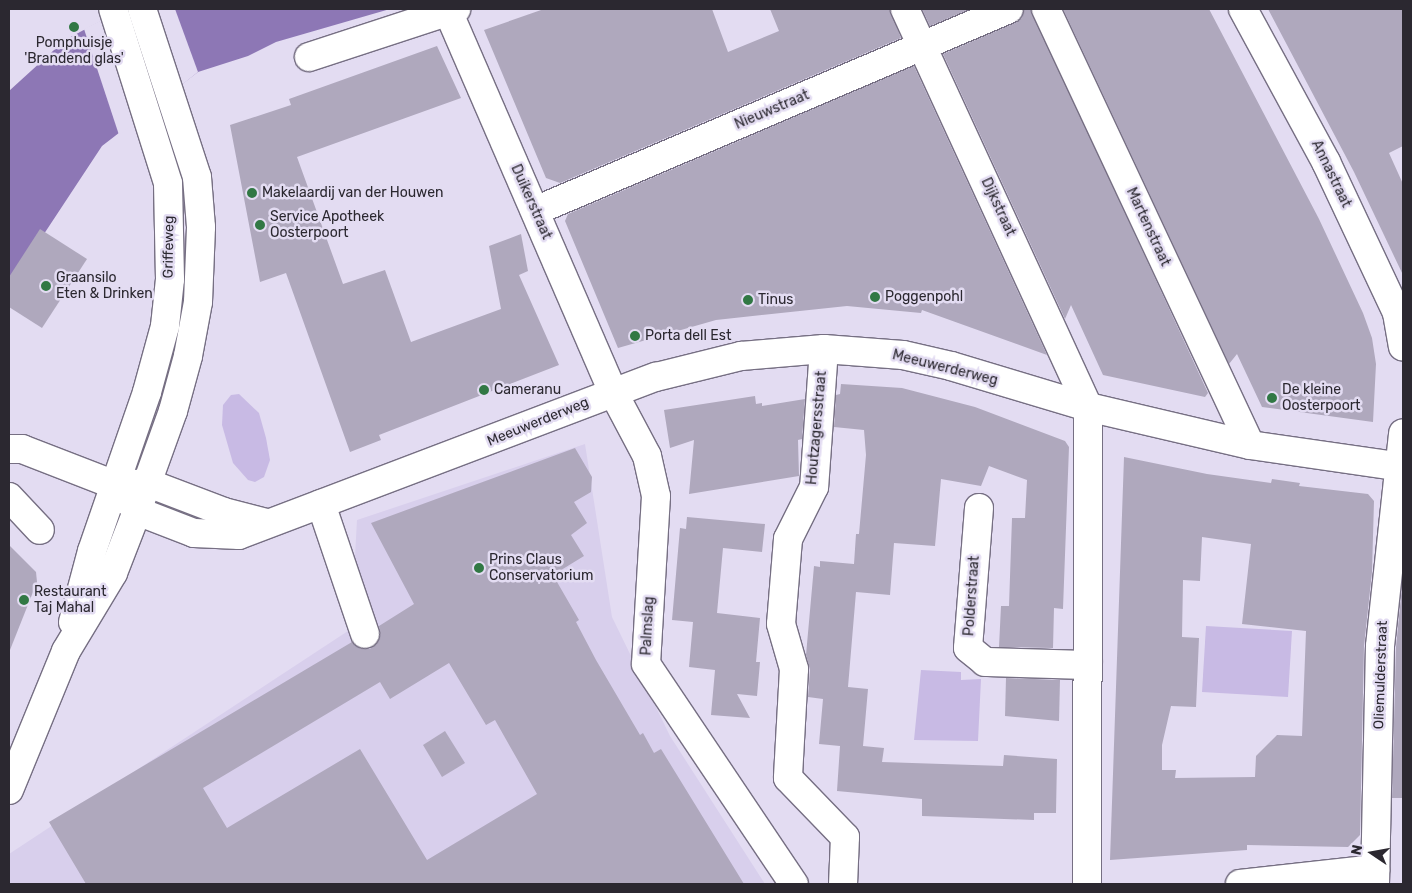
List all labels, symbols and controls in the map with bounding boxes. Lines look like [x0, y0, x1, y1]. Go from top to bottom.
marker: Pomphuisje 'Brandend glas' [68, 21, 80, 33]
place label: Pomphuisje 'Brandend glas' [24, 35, 124, 68]
street label: Nieuwstraat [732, 87, 812, 133]
street label: Annastraat [1308, 138, 1354, 210]
street label: Duikerstraat [507, 162, 555, 242]
street label: Dijkstraat [977, 175, 1019, 239]
place label: Makelaardij van der Houwen [262, 185, 444, 201]
street label: Martenstraat [1123, 185, 1173, 269]
marker: Makelaardij van der Houwen [246, 187, 258, 199]
place label: Service Apotheek Oosterpoort [270, 209, 385, 242]
street label: Griffeweg [160, 216, 178, 278]
marker: Service Apotheek Oosterpoort [254, 219, 266, 231]
place label: Graansilo Eten & Drinken [56, 270, 153, 302]
marker: Graansilo Eten & Drinken [40, 280, 52, 292]
place label: Poggenpohl [885, 289, 963, 305]
marker: Poggenpohl [869, 291, 881, 303]
place label: Tinus [758, 292, 794, 308]
marker: Tinus [742, 294, 754, 306]
place label: Porta dell Est [645, 328, 731, 344]
marker: Porta dell Est [629, 330, 641, 342]
street label: Meeuwerderweg [891, 347, 999, 389]
street label: Houtzagersstraat [804, 370, 830, 486]
place label: Cameranu [494, 382, 561, 398]
place label: De kleine Oosterpoort [1282, 382, 1360, 414]
marker: Cameranu [478, 384, 490, 396]
marker: De kleine Oosterpoort [1266, 392, 1278, 404]
street label: Meeuwerderweg [485, 394, 591, 450]
place label: Prins Claus Conservatorium [489, 552, 593, 584]
street label: Polderstraat [961, 555, 983, 637]
marker: Prins Claus Conservatorium [473, 562, 485, 574]
place label: Restaurant Taj Mahal [34, 584, 106, 616]
marker: Restaurant Taj Mahal [18, 594, 30, 606]
street label: Palmslag [638, 596, 658, 656]
street label: Oliemulderstraat [1371, 620, 1391, 730]
north arrow [1347, 828, 1397, 878]
text: N [1347, 843, 1366, 856]

